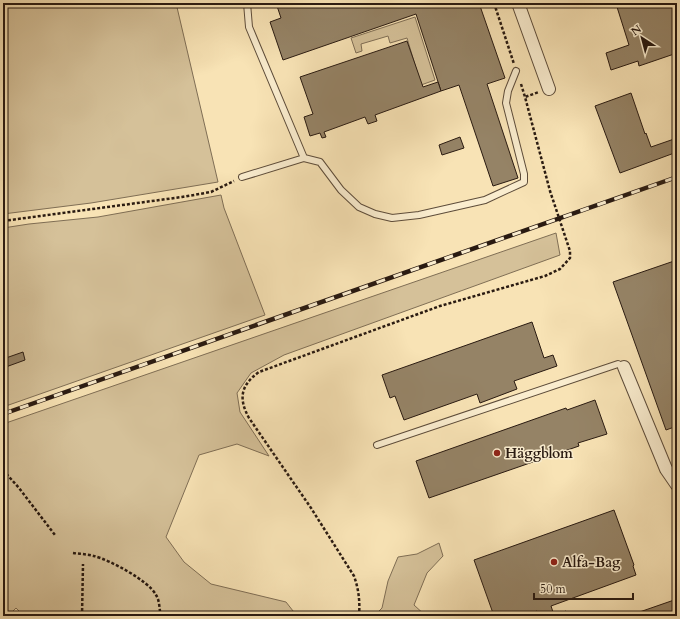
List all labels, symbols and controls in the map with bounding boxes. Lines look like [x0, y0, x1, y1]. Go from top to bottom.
north arrow [622, 18, 662, 58]
text: N [628, 21, 645, 39]
place label: Häggblom [505, 444, 573, 463]
marker: Häggblom [492, 448, 502, 458]
place label: Alfa-Bag [562, 553, 621, 572]
marker: Alfa-Bag [549, 557, 559, 567]
scale bar [534, 575, 633, 601]
text: 50 m [540, 581, 567, 597]

